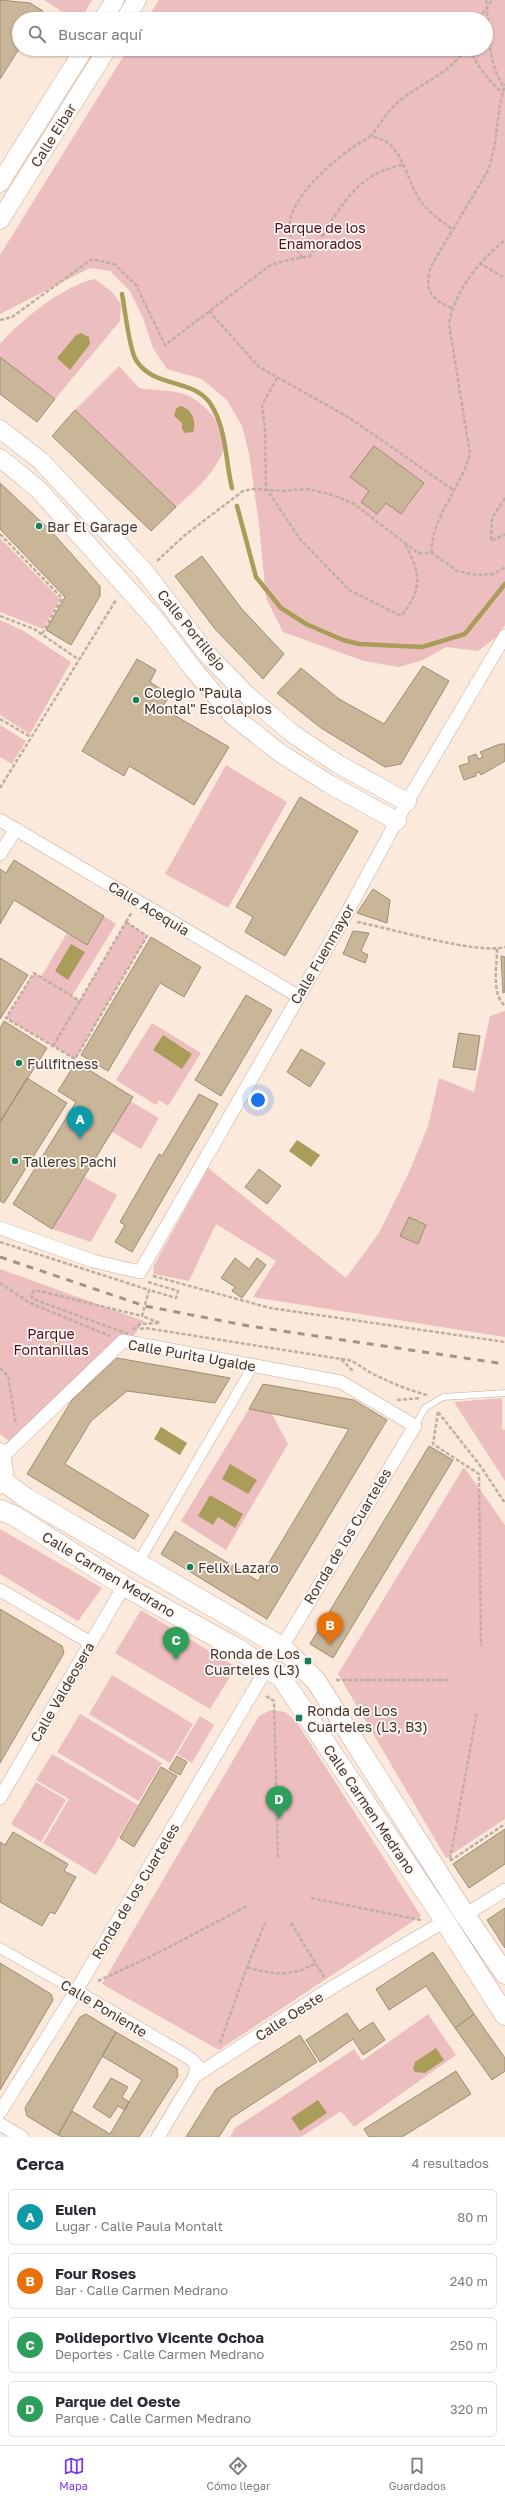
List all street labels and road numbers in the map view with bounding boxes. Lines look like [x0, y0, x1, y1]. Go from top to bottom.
street label: Calle Eibar [27, 99, 80, 170]
street label: Calle Portillejo [154, 586, 230, 674]
street label: Calle Acequia [105, 877, 193, 939]
street label: Calle Fuenmayor [286, 900, 358, 1007]
street label: Calle Purita Ugalde [127, 1335, 257, 1375]
street label: Ronda de los Cuarteles [300, 1465, 394, 1607]
street label: Calle Carmen Medrano [39, 1527, 179, 1621]
street label: Calle Valdeosera [26, 1639, 98, 1745]
street label: Calle Carmen Medrano [320, 1741, 420, 1877]
street label: Ronda de los Cuarteles [88, 1820, 182, 1962]
street label: Calle Poniente [58, 1975, 150, 2041]
street label: Calle Oeste [252, 1988, 326, 2044]

